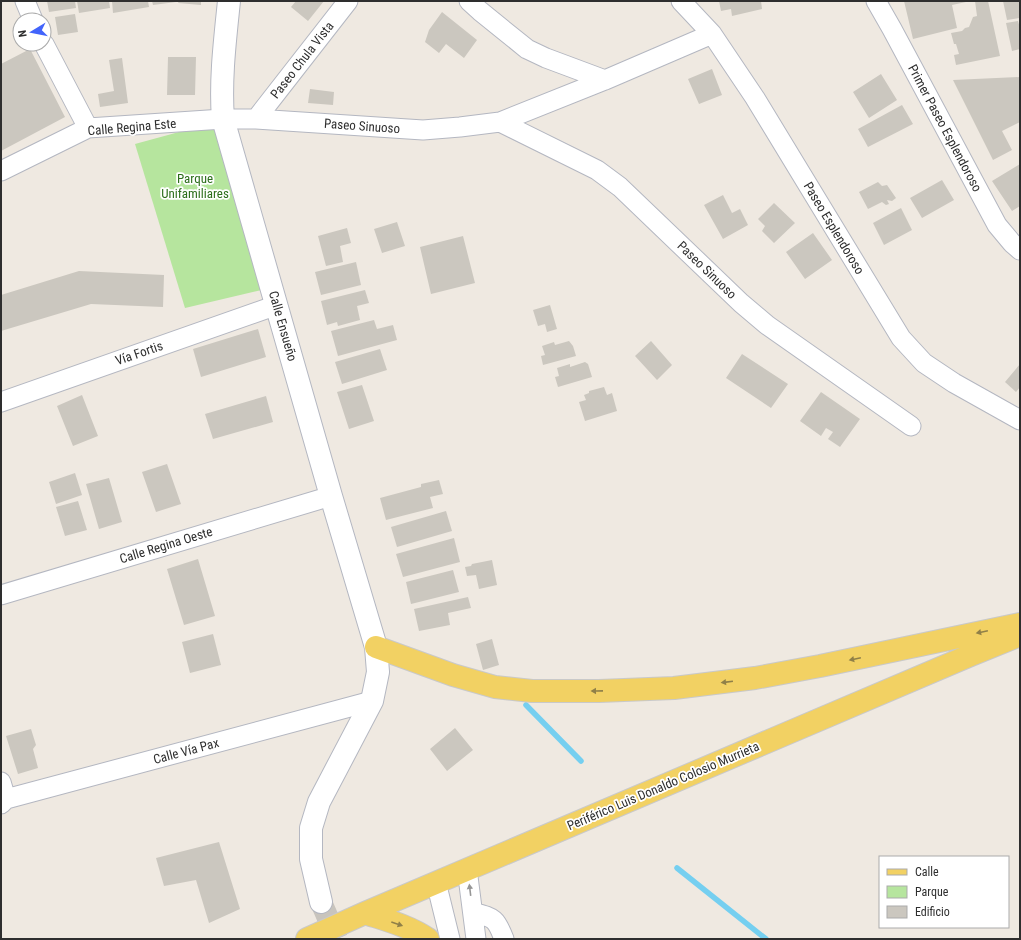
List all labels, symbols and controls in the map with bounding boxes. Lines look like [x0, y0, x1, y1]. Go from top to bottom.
north arrow [12, 12, 52, 52]
street label: Paseo Chula Vista [267, 19, 337, 101]
text: N [16, 29, 30, 38]
street label: Primer Paseo Esplendoroso [905, 62, 985, 194]
street label: Calle Regina Este [87, 116, 177, 138]
street label: Paseo Sinuoso [323, 116, 401, 136]
park label: Parque Unifamiliares [161, 171, 229, 201]
street label: Paseo Esplendoroso [801, 179, 867, 277]
street label: Paseo Sinuoso [674, 238, 740, 302]
street label: Calle Ensueño [266, 289, 300, 363]
street label: Vía Fortis [113, 338, 165, 368]
street label: Calle Regina Oeste [118, 524, 214, 566]
one-way arrow [976, 629, 988, 635]
one-way arrow [849, 656, 861, 662]
one-way arrow [721, 679, 733, 685]
one-way arrow [590, 688, 603, 694]
street label: Calle Vía Pax [152, 735, 221, 767]
street label: Periférico Luis Donaldo Colosio Murrieta [565, 739, 761, 833]
legend [879, 856, 1009, 928]
text: Calle [915, 865, 939, 879]
one-way arrow [467, 884, 473, 896]
text: Parque [915, 885, 949, 899]
text: Edificio [915, 905, 950, 919]
one-way arrow [392, 921, 404, 927]

